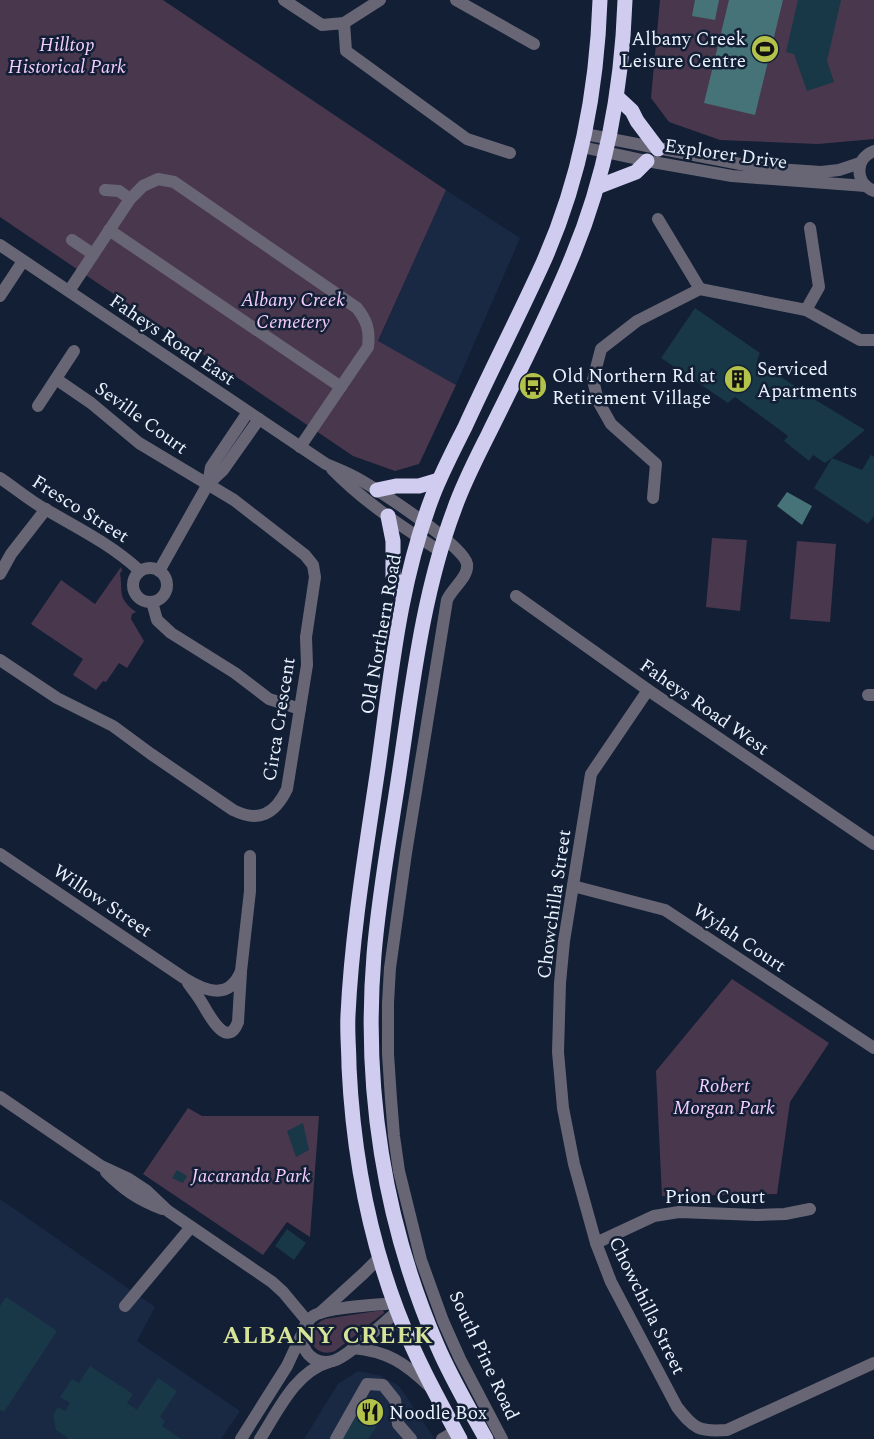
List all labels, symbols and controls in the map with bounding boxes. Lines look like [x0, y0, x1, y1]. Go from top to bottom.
place label: Albany Creek Leisure Centre [621, 25, 746, 76]
park label: Hilltop Historical Park [8, 31, 126, 82]
sports icon: Albany Creek Leisure Centre [750, 34, 780, 64]
street label: Explorer Drive [662, 131, 789, 177]
park label: Albany Creek Cemetery [240, 286, 345, 337]
street label: Faheys Road East [103, 287, 241, 393]
place label: Serviced Apartments [757, 355, 857, 406]
place label: Old Northern Rd at Retirement Village [552, 362, 716, 413]
building icon: Serviced Apartments [723, 364, 753, 394]
bus stop icon: Old Northern Rd at Retirement Village [518, 371, 548, 401]
street label: Seville Court [89, 374, 194, 462]
street label: Fresco Street [26, 468, 135, 551]
street label: Old Northern Road [353, 552, 410, 717]
street label: Faheys Road West [633, 652, 775, 763]
street label: Circa Crescent [255, 655, 304, 783]
street label: Chowchilla Street [530, 827, 579, 981]
street label: Willow Street [46, 857, 158, 945]
street label: Wylah Court [687, 896, 792, 980]
park label: Robert Morgan Park [673, 1072, 775, 1123]
park label: Jacaranda Park [189, 1162, 311, 1191]
street label: Prion Court [665, 1183, 766, 1212]
street label: Chowchilla Street [601, 1232, 693, 1380]
street label: South Pine Road [441, 1286, 526, 1425]
district label: ALBANY CREEK [223, 1318, 433, 1354]
restaurant icon: Noodle Box [355, 1397, 385, 1427]
place label: Noodle Box [389, 1399, 487, 1428]

